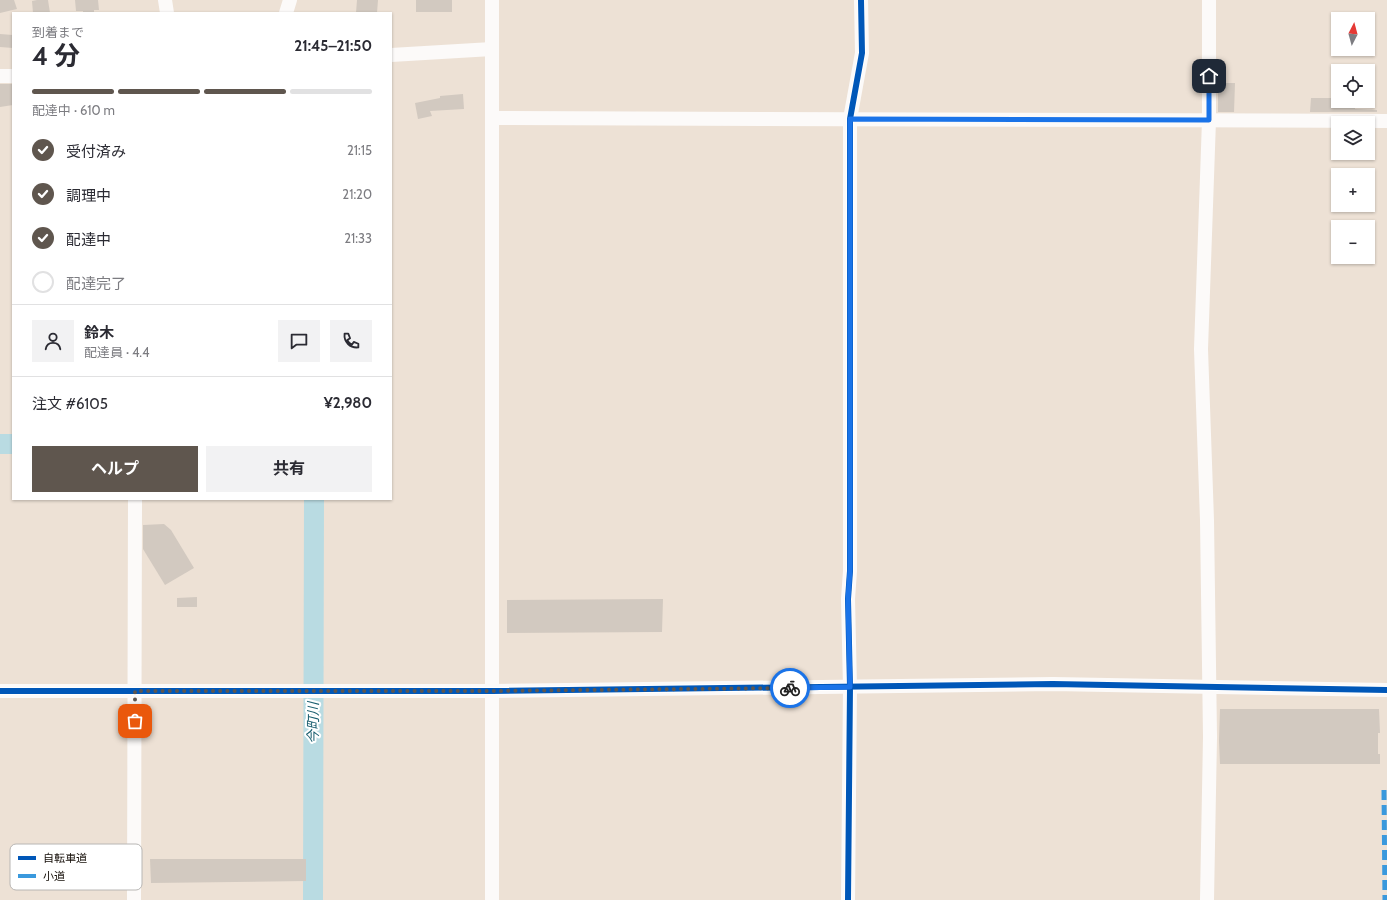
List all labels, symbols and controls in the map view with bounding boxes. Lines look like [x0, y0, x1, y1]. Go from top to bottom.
north arrow [1331, 12, 1375, 56]
map controls [1331, 12, 1375, 264]
text: 到着まで [32, 24, 84, 40]
text: 21:45–21:50 [294, 37, 372, 55]
text: 4 分 [32, 40, 80, 72]
pin [1192, 59, 1226, 93]
button: locate [1331, 64, 1375, 108]
icon: home [1198, 65, 1220, 87]
text: 配達中 · 610 m [32, 102, 115, 118]
button: layers [1331, 116, 1375, 160]
icon: check [32, 139, 54, 161]
text: 21:15 [347, 142, 372, 158]
text: 受付済み [66, 143, 126, 161]
button: + [1331, 168, 1375, 212]
icon: check [32, 183, 54, 205]
text: 21:20 [342, 186, 372, 202]
text: 調理中 [66, 187, 111, 205]
button: − [1331, 220, 1375, 264]
icon: check [32, 227, 54, 249]
text: 21:33 [344, 230, 372, 246]
text: 配達中 [66, 231, 111, 249]
text: 配達完了 [66, 275, 126, 293]
button: person [32, 320, 74, 362]
button: chat [278, 320, 320, 362]
button: phone [330, 320, 372, 362]
text: 鈴木 [84, 324, 114, 342]
text: 配達員 · 4.4 [84, 344, 149, 360]
text: ¥2,980 [324, 394, 372, 412]
text: 注文 #6105 [32, 395, 108, 413]
button: ヘルプ [32, 446, 198, 492]
button: 共有 [206, 446, 372, 492]
courier [770, 668, 810, 708]
icon: bike [779, 677, 801, 699]
water label: 今町川 [304, 700, 322, 744]
pin [118, 704, 152, 738]
icon: bag [124, 710, 146, 732]
legend [10, 844, 142, 890]
text: 自転車道 [43, 851, 87, 865]
text: 小道 [43, 869, 65, 883]

